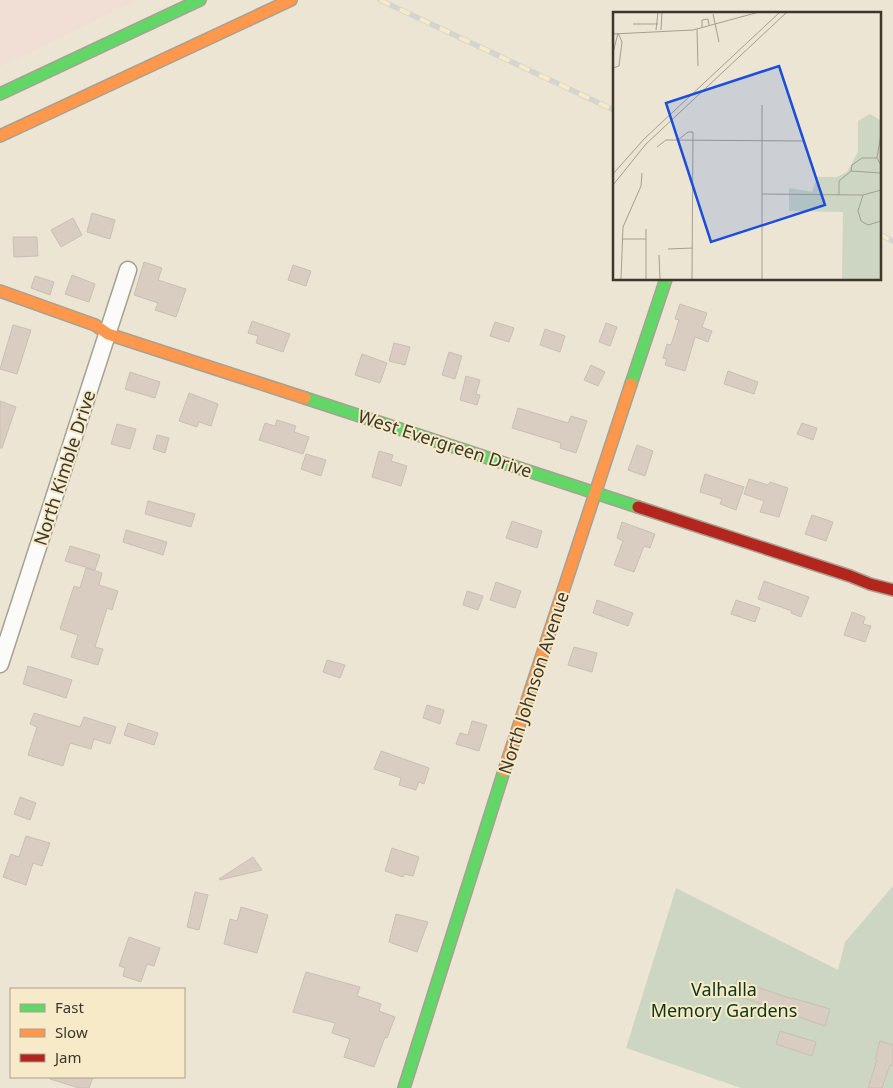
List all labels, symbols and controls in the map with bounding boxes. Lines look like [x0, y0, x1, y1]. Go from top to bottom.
inset map [613, 12, 880, 280]
street label: North Kimble Drive [28, 387, 100, 548]
street label: West Evergreen Drive [355, 404, 535, 483]
street label: North Johnson Avenue [492, 588, 574, 777]
park label: Valhalla Memory Gardens [651, 977, 797, 1022]
legend [10, 988, 185, 1078]
text: Fast [55, 997, 84, 1017]
text: Slow [55, 1022, 88, 1042]
text: Jam [53, 1047, 82, 1067]

